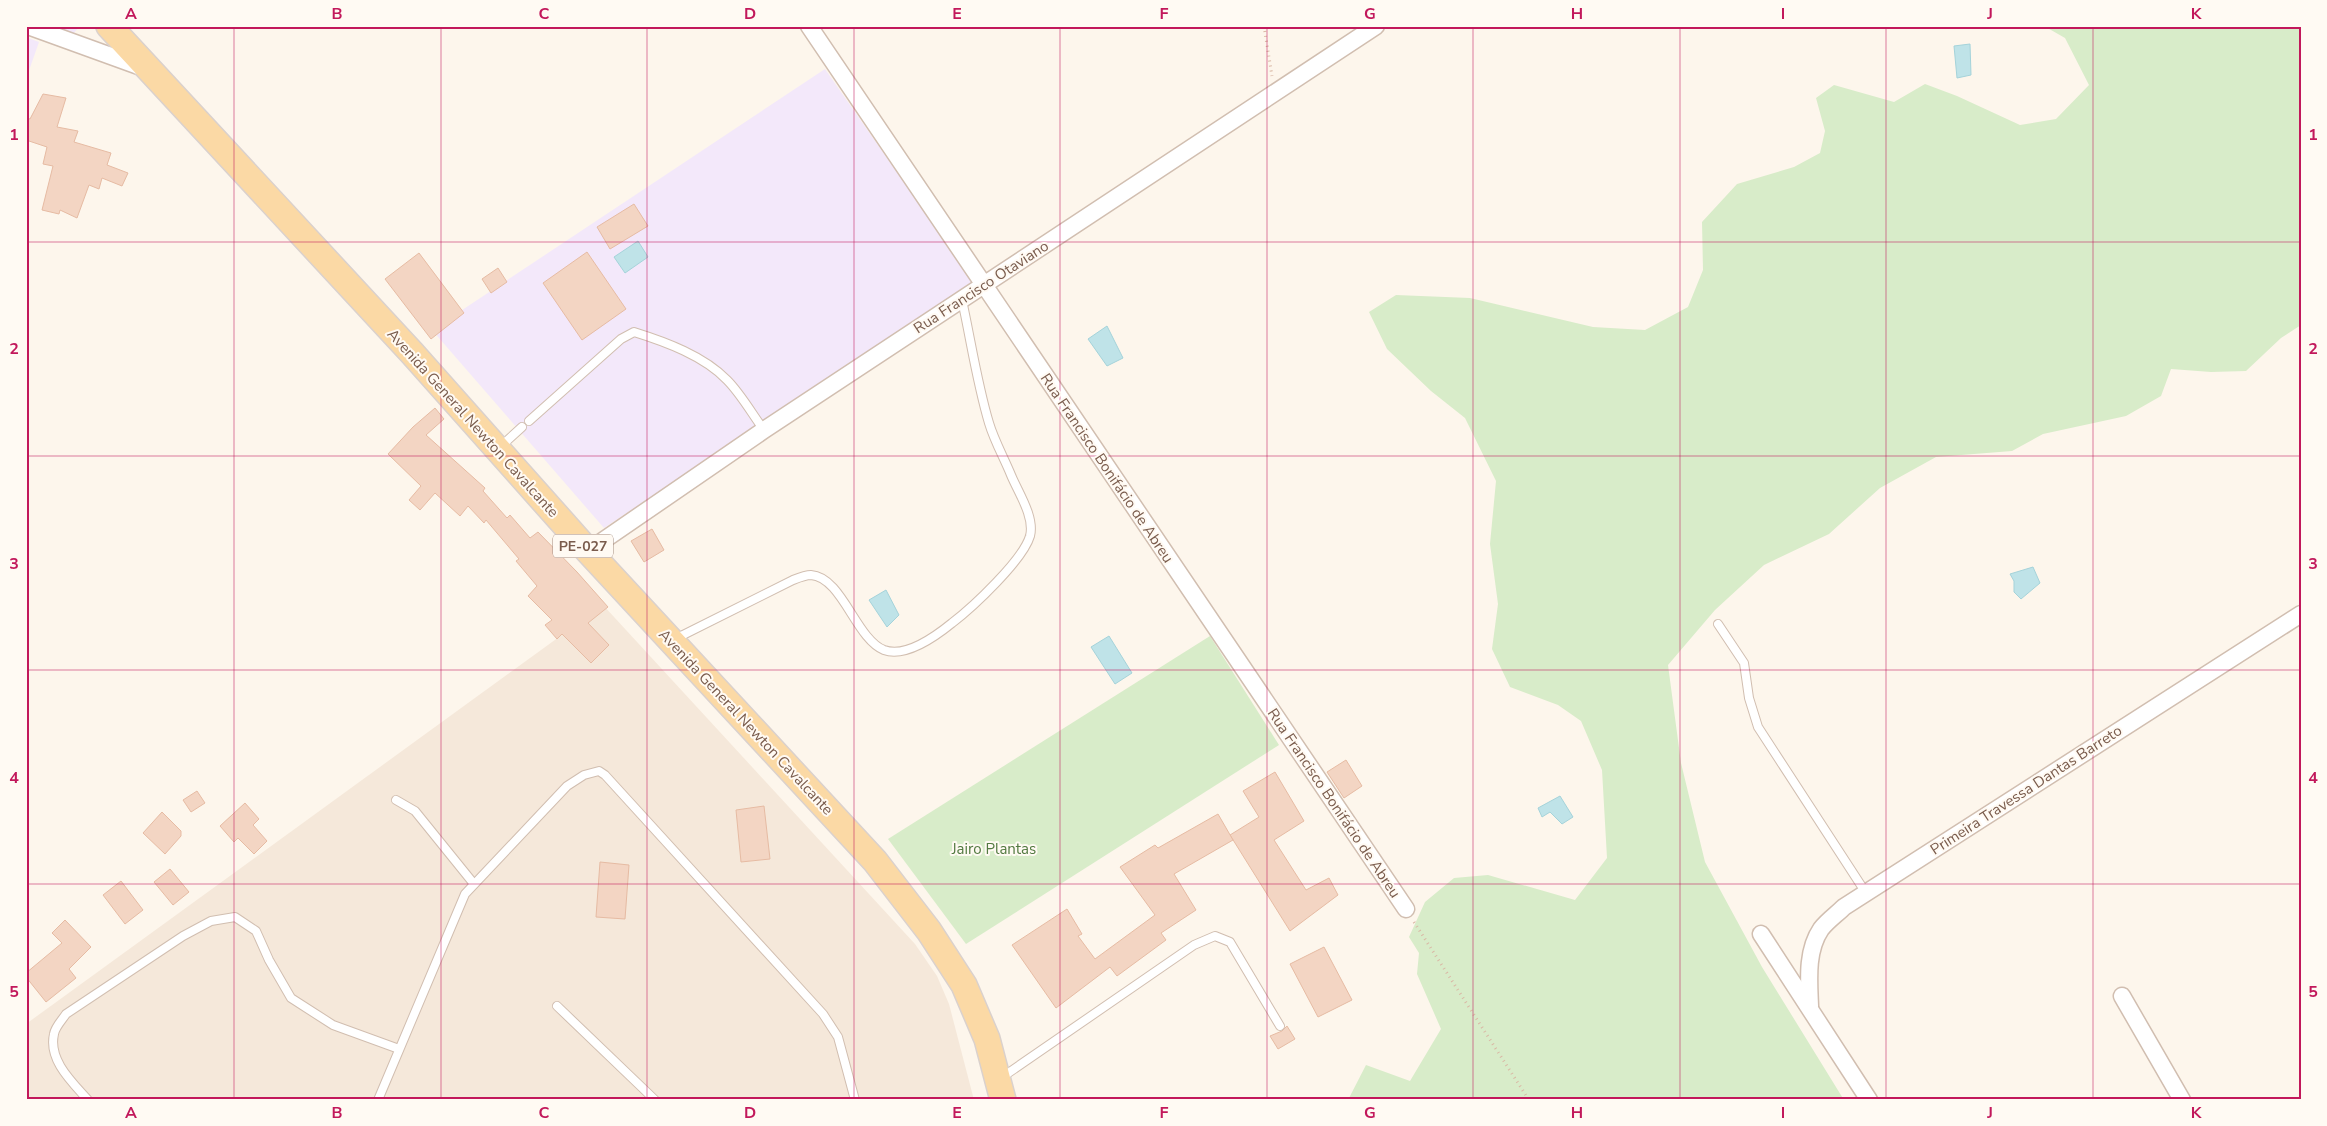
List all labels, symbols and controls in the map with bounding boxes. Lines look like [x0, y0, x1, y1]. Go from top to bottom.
text: A [125, 3, 137, 25]
text: B [331, 3, 343, 25]
text: C [539, 3, 550, 25]
text: D [744, 3, 756, 25]
text: E [952, 3, 962, 25]
text: F [1160, 3, 1169, 25]
text: G [1364, 3, 1376, 25]
text: H [1571, 3, 1583, 25]
text: I [1781, 3, 1785, 25]
text: J [1986, 3, 1993, 25]
text: K [2191, 3, 2203, 25]
text: 1 [9, 124, 19, 146]
text: 1 [2308, 124, 2318, 146]
street label: Rua Francisco Otaviano [910, 236, 1052, 338]
street label: Avenida General Newton Cavalcante [383, 324, 563, 522]
text: 2 [9, 338, 19, 360]
text: 2 [2308, 338, 2318, 360]
street label: Rua Francisco Bonifácio de Abreu [1036, 369, 1178, 567]
road number: PE-027 [553, 534, 613, 558]
text: 3 [9, 553, 19, 575]
text: 3 [2308, 553, 2318, 575]
street label: Avenida General Newton Cavalcante [654, 625, 838, 819]
street label: Rua Francisco Bonifácio de Abreu [1263, 704, 1405, 902]
street label: Primeira Travessa Dantas Barreto [1926, 720, 2126, 860]
text: 4 [9, 767, 19, 789]
text: 4 [2308, 767, 2318, 789]
park label: Jairo Plantas [951, 839, 1036, 859]
text: 5 [9, 981, 19, 1003]
text: 5 [2308, 981, 2318, 1003]
text: A [125, 1102, 137, 1124]
text: B [331, 1102, 343, 1124]
text: C [539, 1102, 550, 1124]
text: D [744, 1102, 756, 1124]
text: E [952, 1102, 962, 1124]
text: F [1160, 1102, 1169, 1124]
text: G [1364, 1102, 1376, 1124]
text: H [1571, 1102, 1583, 1124]
text: I [1781, 1102, 1785, 1124]
text: J [1986, 1102, 1993, 1124]
text: K [2191, 1102, 2203, 1124]

